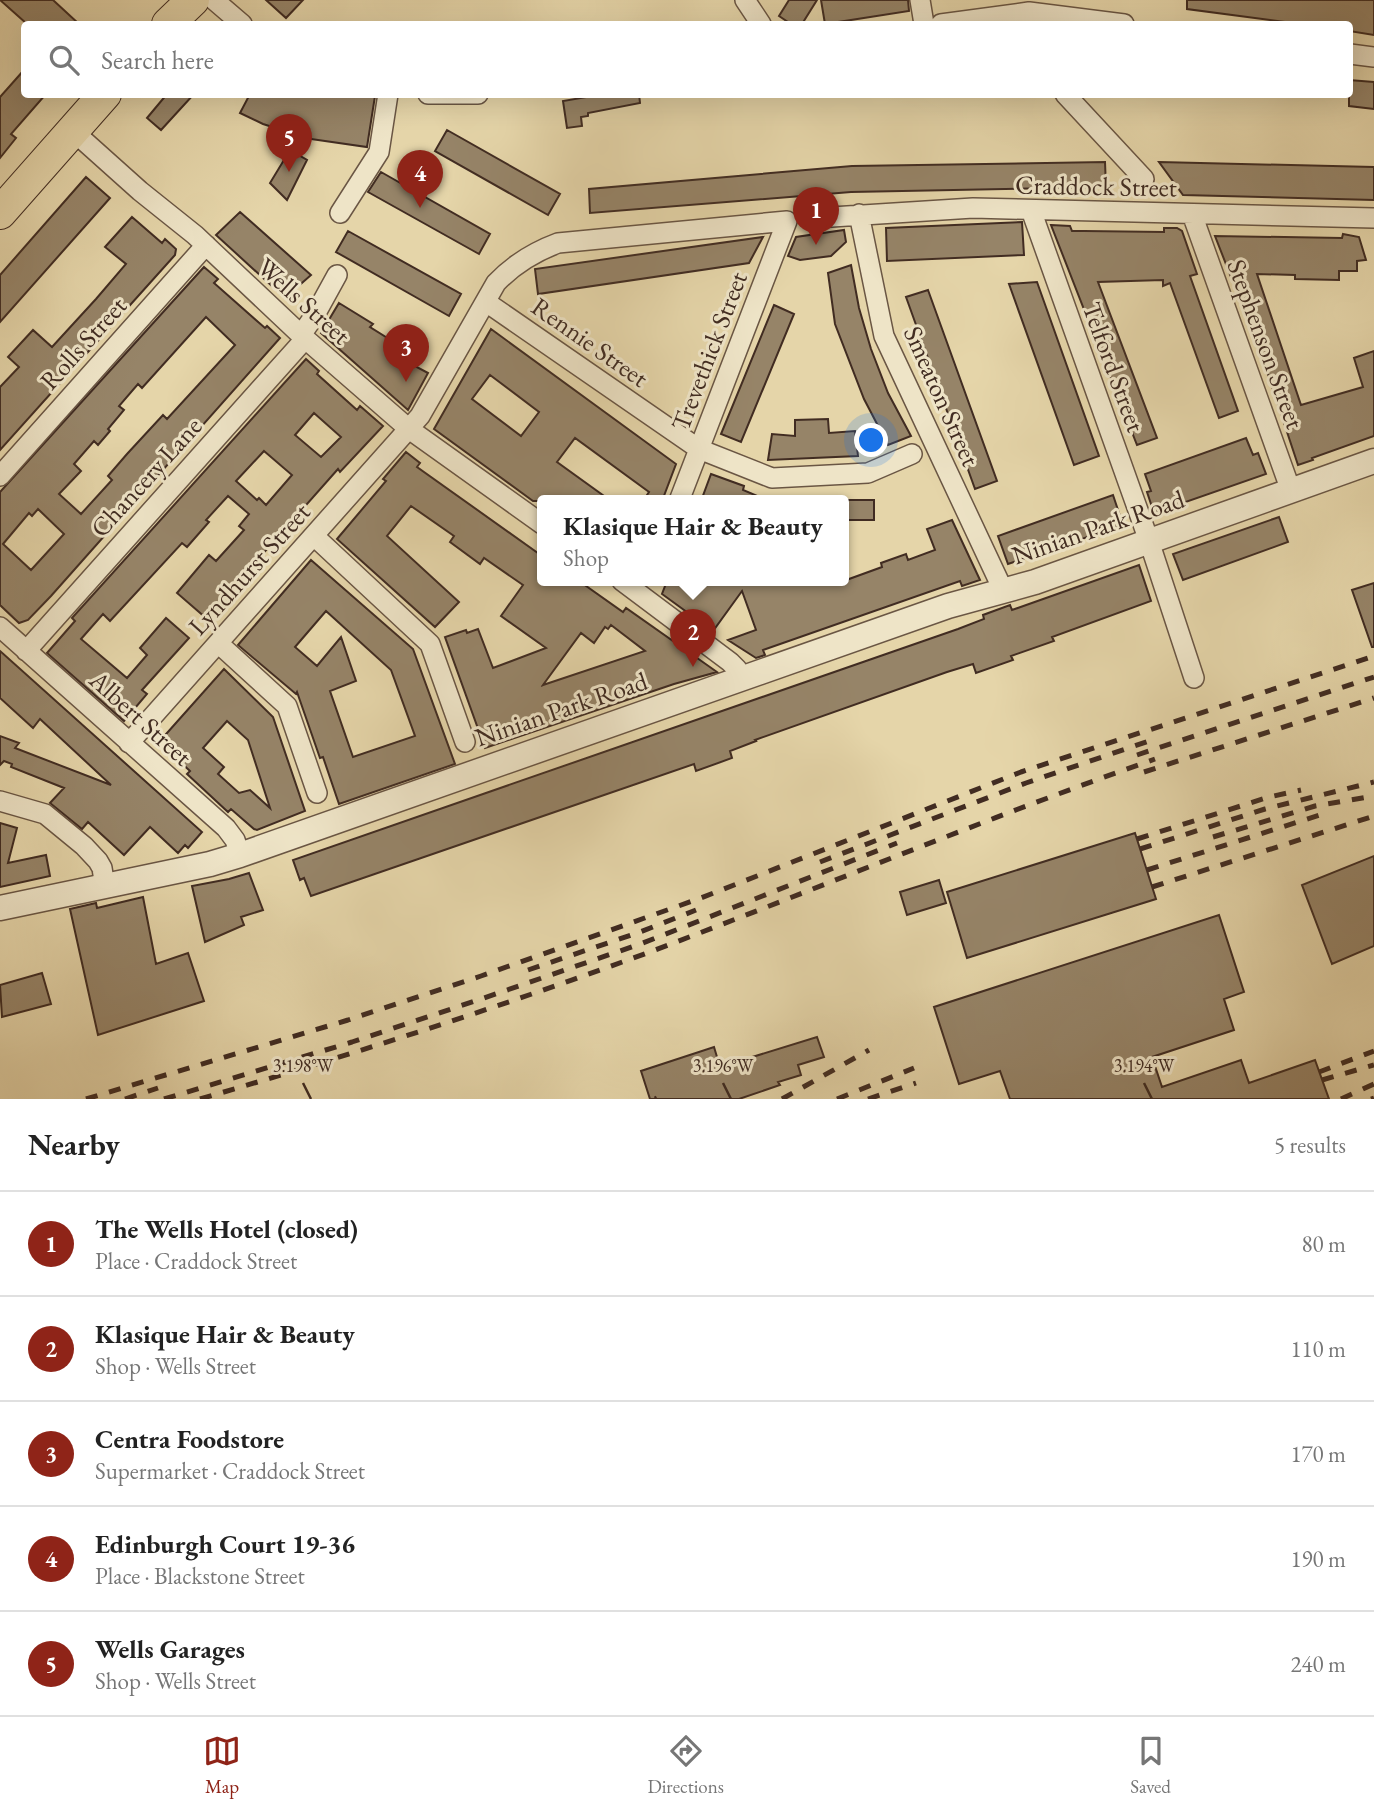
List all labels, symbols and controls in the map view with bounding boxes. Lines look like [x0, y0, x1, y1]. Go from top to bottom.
search box [21, 21, 1353, 98]
icon: search [45, 41, 83, 79]
text: Search here [101, 43, 214, 77]
pin: 5 [266, 114, 312, 172]
pin: 4 [397, 150, 443, 208]
street label: Craddock Street [1015, 168, 1177, 204]
pin: 1 [793, 187, 839, 245]
street label: Wells Street [250, 250, 358, 352]
street label: Stephenson Street [1220, 255, 1312, 433]
street label: Trevethick Street [663, 267, 755, 435]
street label: Rolls Street [32, 289, 134, 397]
street label: Rennie Street [525, 289, 655, 395]
street label: Telford Street [1075, 297, 1153, 437]
street label: Smeaton Street [896, 321, 988, 471]
pin: 3 [383, 324, 429, 382]
street label: Chancery Lane [83, 410, 209, 544]
your location [854, 423, 888, 457]
street label: Ninian Park Road [1007, 481, 1190, 572]
popup [537, 495, 849, 586]
street label: Lyndhurst Street [181, 496, 317, 642]
text: Klasique Hair & Beauty [563, 509, 823, 543]
text: Shop [563, 543, 609, 573]
pin: 2 [670, 609, 716, 667]
street label: Albert Street [82, 662, 200, 773]
street label: Ninian Park Road [470, 663, 653, 754]
text: 3.198°W [273, 1054, 334, 1077]
text: 3.196°W [693, 1054, 754, 1077]
text: 3.194°W [1114, 1054, 1175, 1077]
text: Nearby [28, 1125, 120, 1164]
text: 5 results [1274, 1130, 1346, 1160]
text: The Wells Hotel (closed) [95, 1212, 358, 1246]
text: 1 [45, 1229, 57, 1259]
text: 80 m [1301, 1229, 1346, 1259]
text: Place · Craddock Street [95, 1246, 297, 1276]
text: Klasique Hair & Beauty [95, 1317, 355, 1351]
text: 2 [45, 1334, 57, 1364]
text: 110 m [1290, 1334, 1346, 1364]
text: Shop · Wells Street [95, 1351, 256, 1381]
text: Centra Foodstore [95, 1422, 284, 1456]
text: 3 [45, 1439, 57, 1469]
text: 170 m [1290, 1439, 1346, 1469]
text: Supermarket · Craddock Street [95, 1456, 365, 1486]
text: Edinburgh Court 19-36 [95, 1527, 355, 1561]
text: 4 [45, 1544, 57, 1574]
text: 190 m [1290, 1544, 1346, 1574]
text: Place · Blackstone Street [95, 1561, 305, 1591]
text: Wells Garages [95, 1632, 245, 1666]
text: 5 [45, 1649, 57, 1679]
text: 240 m [1290, 1649, 1346, 1679]
text: Shop · Wells Street [95, 1666, 256, 1696]
tab: Map [203, 1732, 241, 1799]
tab: Directions [647, 1732, 724, 1799]
tab: Saved [1130, 1732, 1171, 1799]

